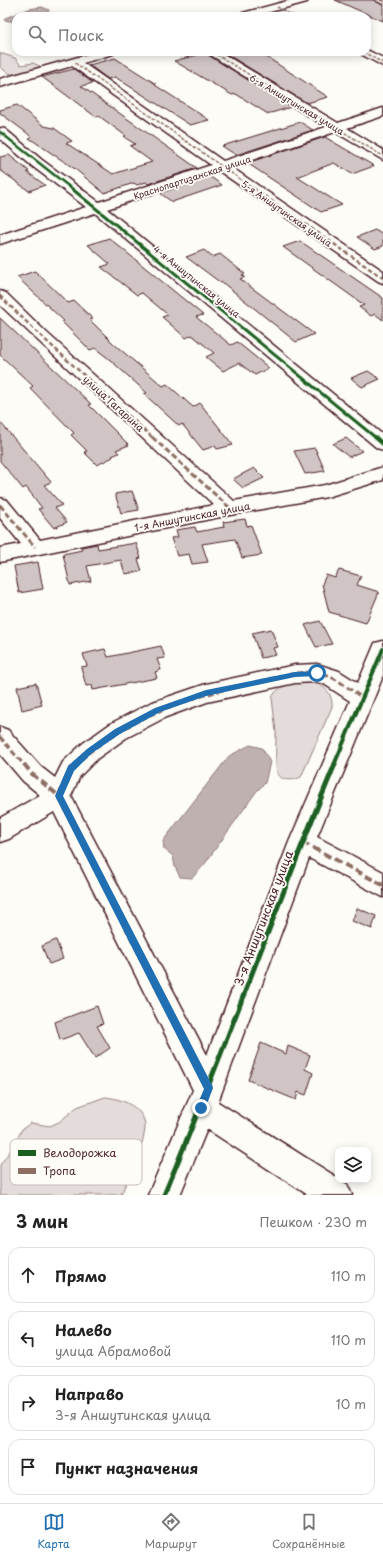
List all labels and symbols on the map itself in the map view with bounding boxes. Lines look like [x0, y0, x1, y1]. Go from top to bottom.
street label: 6-я Аншутинская улица [247, 70, 347, 138]
street label: Краснопартизанская улица [132, 151, 253, 203]
street label: 5-я Аншутинская улица [239, 176, 335, 250]
street label: 4-я Аншутинская улица [151, 242, 244, 321]
street label: улица Гагарина [80, 371, 149, 435]
street label: 1-я Аншутинская улица [133, 497, 252, 536]
route start [308, 664, 326, 682]
street label: 3-я Аншутинская улица [229, 847, 297, 988]
route end [192, 1099, 210, 1117]
legend [10, 1139, 142, 1185]
text: Велодорожка [43, 1144, 116, 1161]
text: Тропа [43, 1162, 76, 1179]

